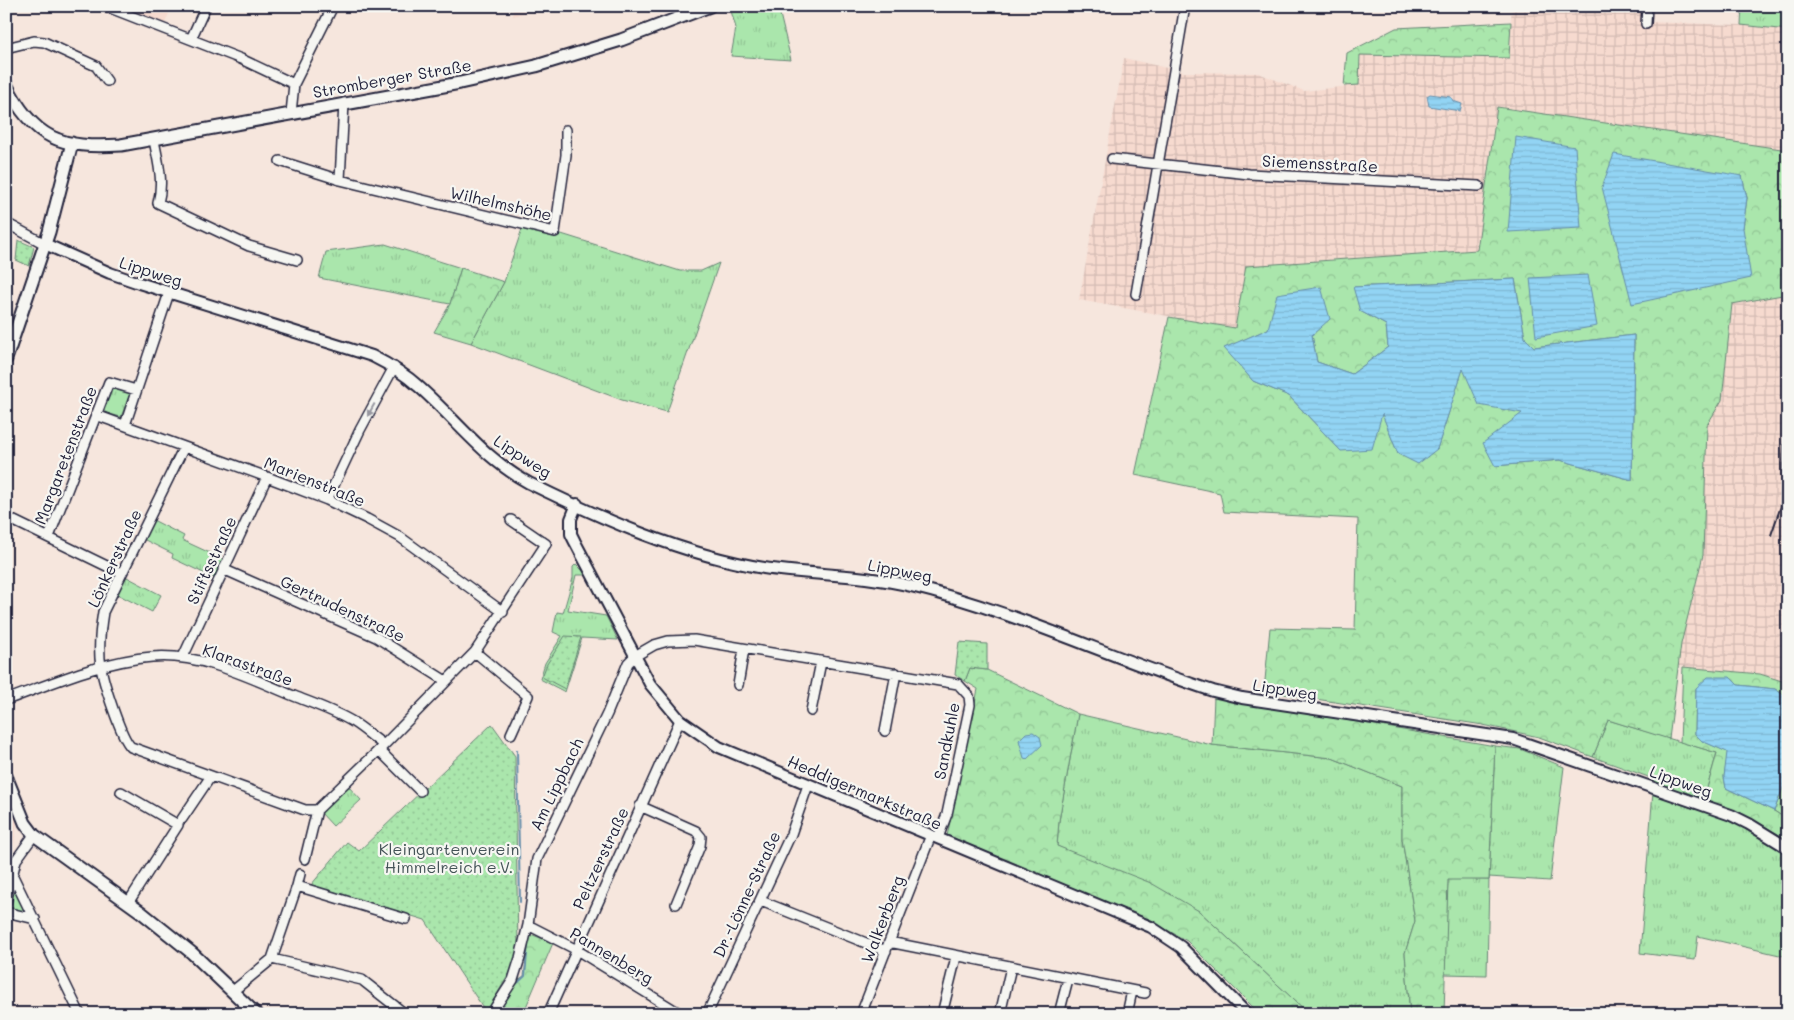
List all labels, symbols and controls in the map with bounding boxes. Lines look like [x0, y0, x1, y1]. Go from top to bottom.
street label: Stromberger Straße [311, 54, 473, 102]
street label: Siemensstraße [1262, 149, 1378, 177]
street label: Wilhelmshöhe [448, 181, 554, 225]
street label: Lippweg [117, 251, 185, 291]
street label: Margaretenstraße [29, 383, 101, 527]
one-way arrow [367, 403, 375, 417]
street label: Lippweg [490, 430, 556, 482]
street label: Marienstraße [261, 451, 369, 511]
street label: Lönkerstraße [82, 505, 146, 611]
street label: Stiftsstraße [181, 513, 241, 607]
street label: Lippweg [866, 554, 934, 586]
street label: Gertrudenstraße [277, 570, 409, 646]
street label: Klarastraße [200, 638, 296, 690]
street label: Lippweg [1251, 674, 1319, 704]
street label: Sandkuhle [928, 701, 964, 781]
street label: Am Lippbach [525, 734, 587, 834]
street label: Heddigermarkstraße [785, 750, 945, 834]
street label: Lippweg [1647, 760, 1715, 802]
street label: Peltzerstraße [567, 804, 633, 912]
street label: Dr.-Lönne-Straße [708, 828, 784, 960]
park label: Kleingartenverein Himmelreich e.V. [379, 838, 519, 877]
street label: Walkerberg [856, 872, 908, 966]
street label: Pannenberg [566, 922, 658, 988]

